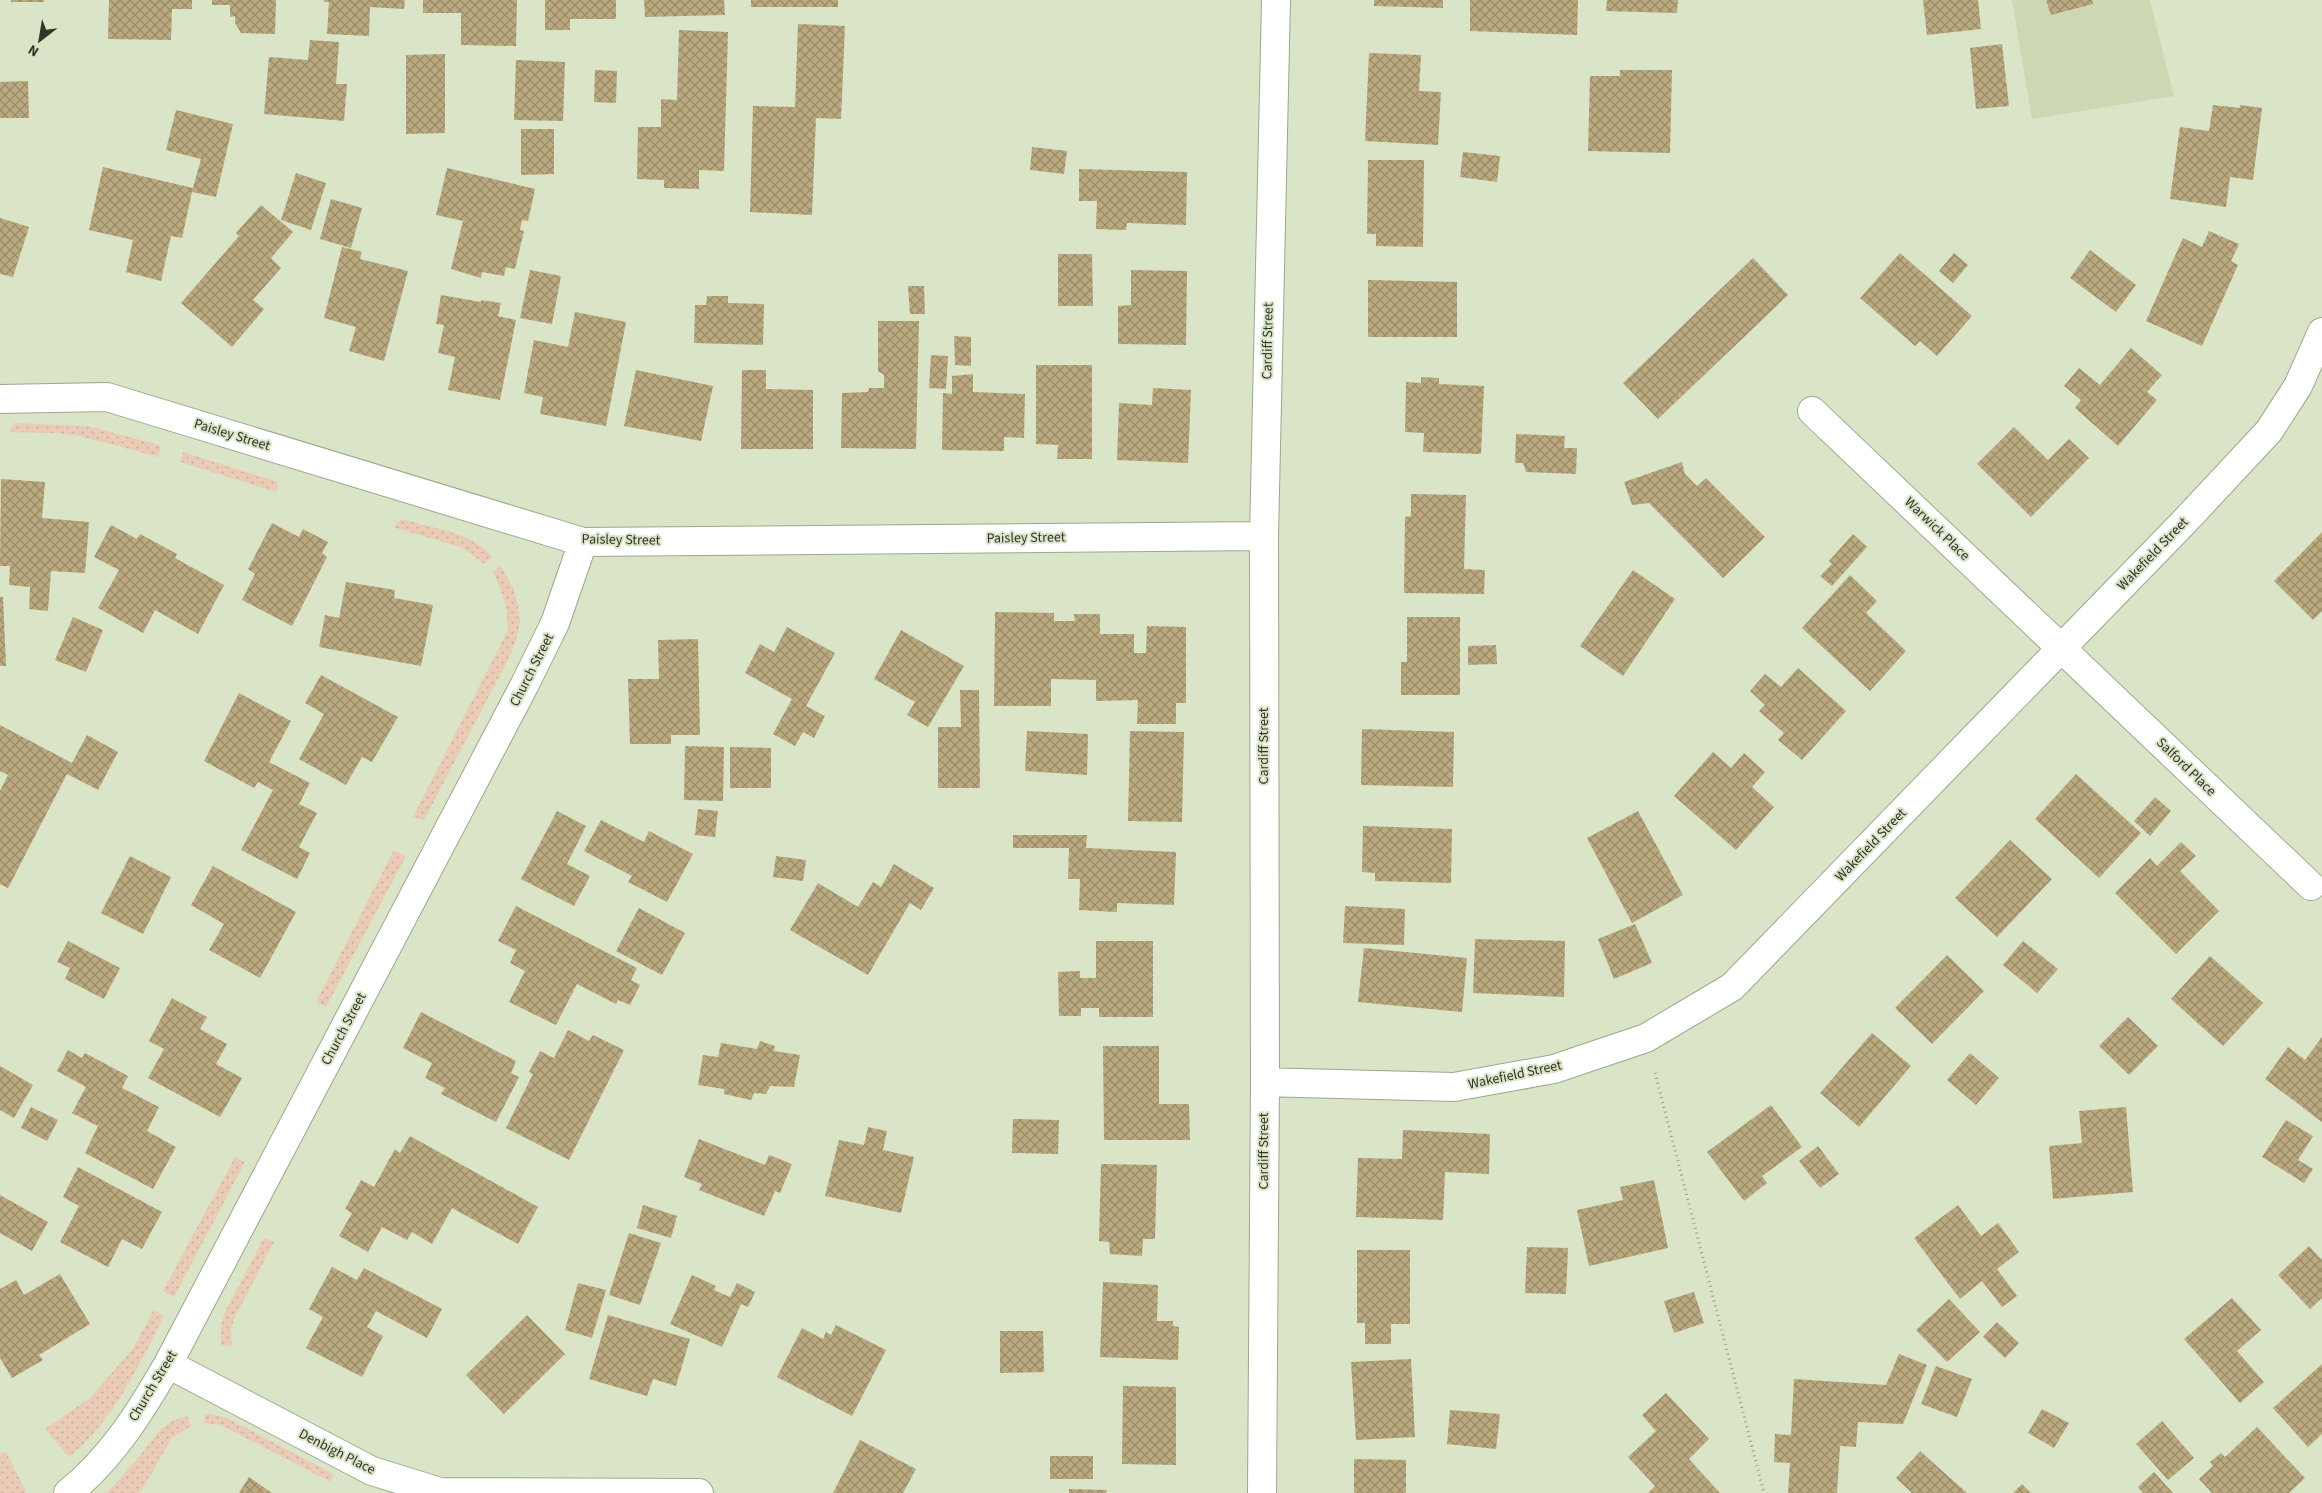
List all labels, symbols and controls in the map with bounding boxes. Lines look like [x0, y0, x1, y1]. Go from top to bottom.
north arrow [15, 15, 65, 65]
text: N [25, 39, 43, 61]
street label: Cardiff Street [1257, 302, 1279, 380]
street label: Paisley Street [191, 414, 273, 456]
street label: Warwick Place [1900, 493, 1974, 565]
street label: Wakefield Street [2113, 513, 2193, 595]
street label: Paisley Street [986, 527, 1066, 549]
street label: Paisley Street [581, 529, 661, 551]
street label: Church Street [505, 630, 559, 710]
street label: Cardiff Street [1254, 707, 1274, 784]
street label: Salford Place [2152, 733, 2221, 801]
street label: Wakefield Street [1831, 804, 1911, 886]
street label: Church Street [316, 989, 372, 1069]
street label: Wakefield Street [1466, 1055, 1564, 1095]
street label: Cardiff Street [1254, 1112, 1274, 1189]
street label: Church Street [124, 1346, 182, 1425]
street label: Denbigh Place [295, 1424, 379, 1480]

